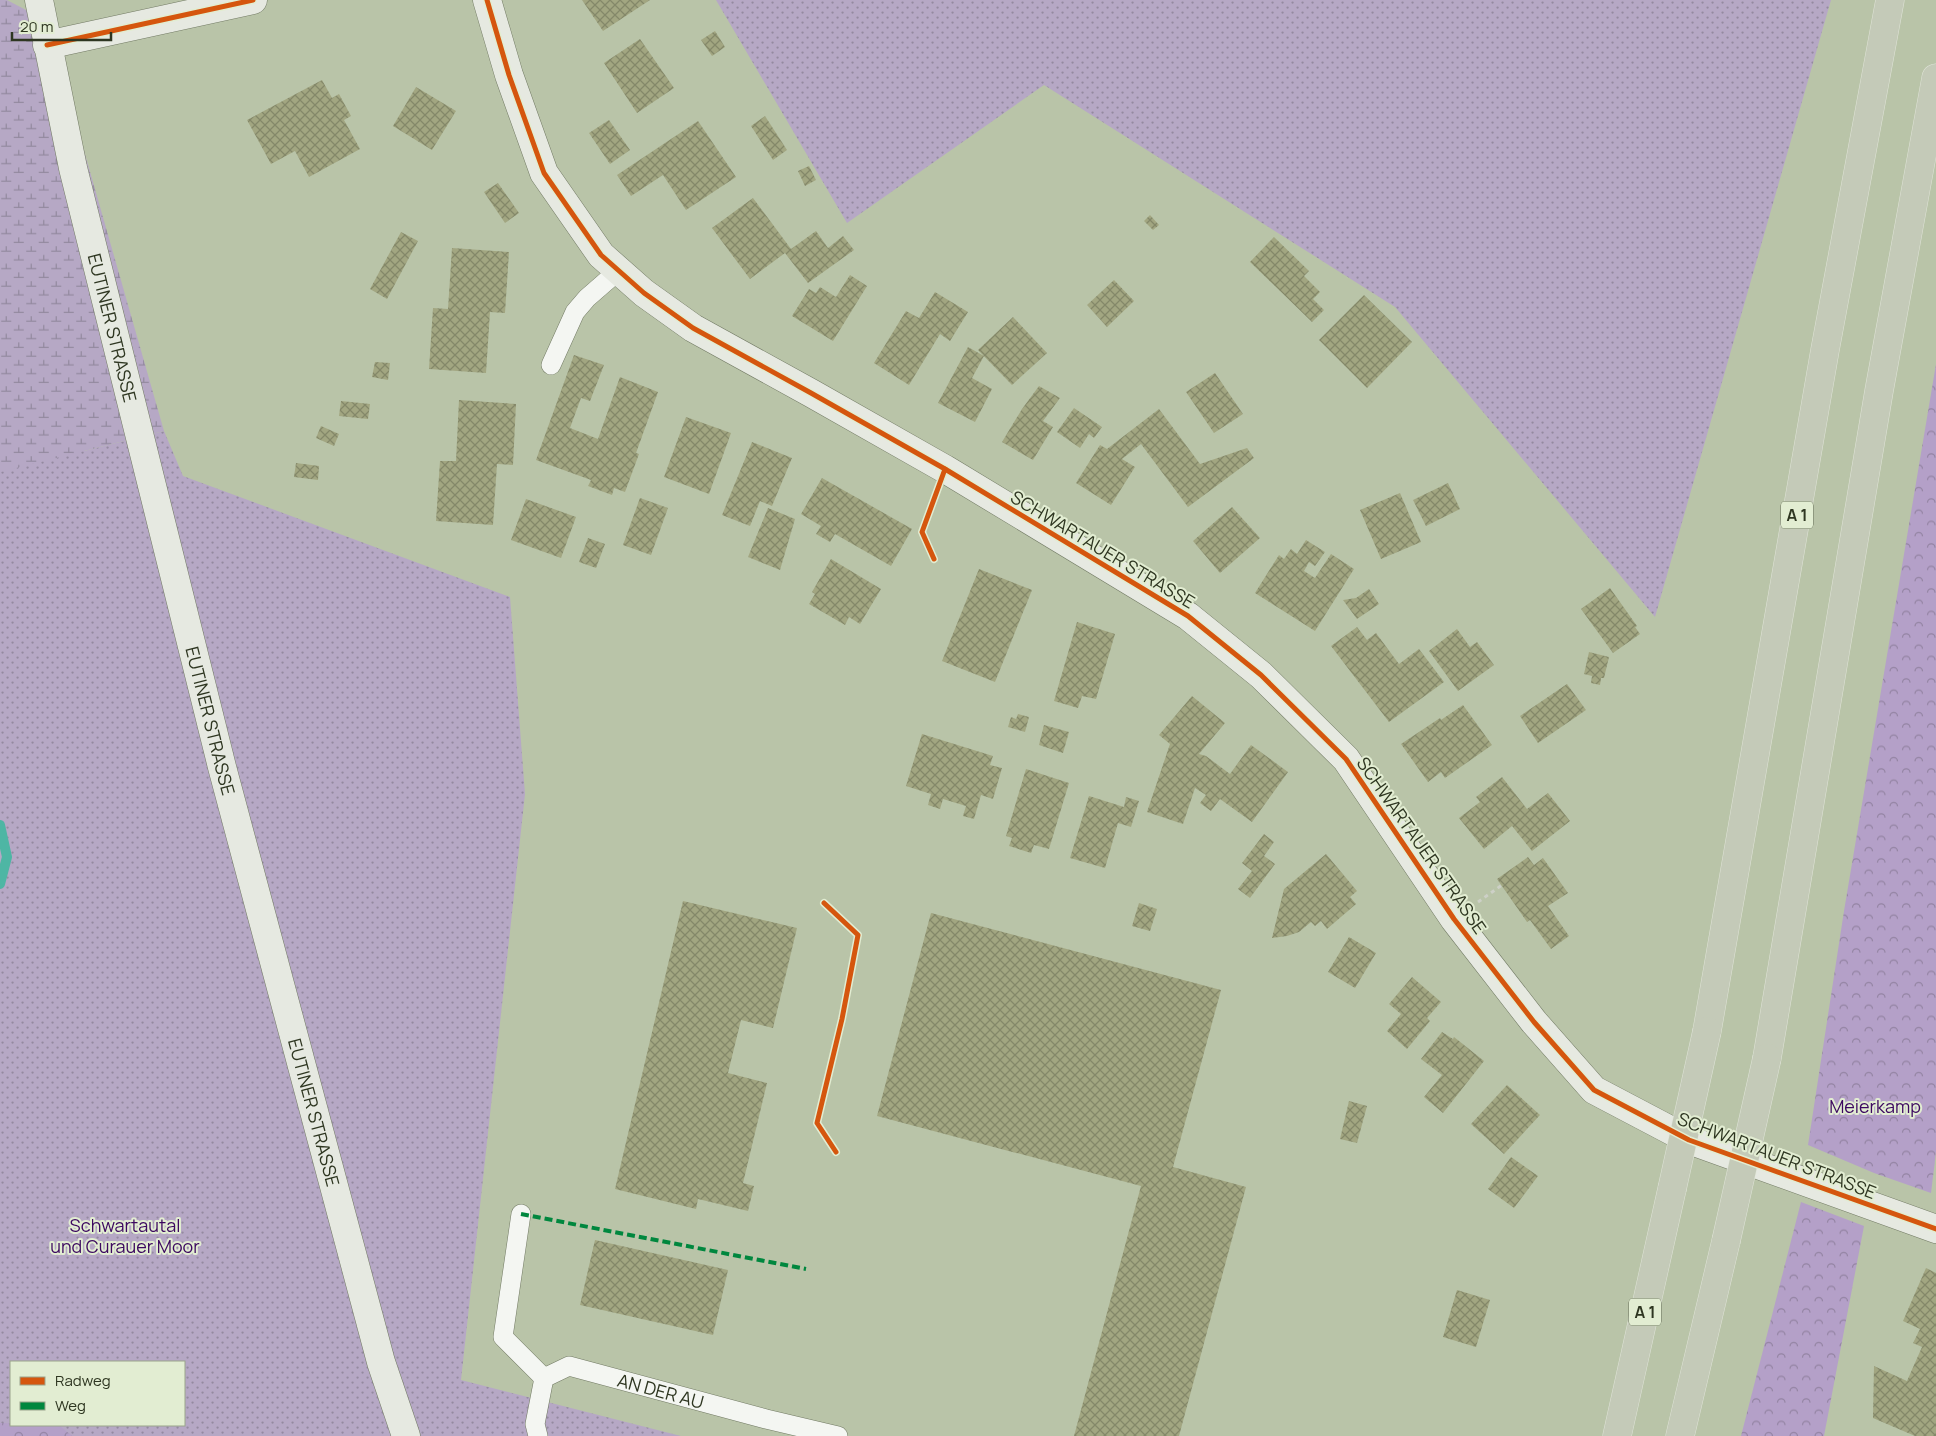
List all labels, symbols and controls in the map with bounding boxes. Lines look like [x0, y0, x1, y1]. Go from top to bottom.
scale bar [12, 10, 111, 42]
text: 20 m [20, 16, 53, 37]
street label: EUTINER STRASSE [83, 251, 143, 405]
street label: SCHWARTAUER STRASSE [1006, 484, 1200, 614]
road number: A 1 [1781, 502, 1813, 528]
street label: EUTINER STRASSE [180, 644, 241, 798]
street label: SCHWARTAUER STRASSE [1352, 752, 1492, 938]
street label: EUTINER STRASSE [283, 1035, 346, 1189]
park label: Meierkamp [1829, 1094, 1921, 1118]
street label: SCHWARTAUER STRASSE [1674, 1106, 1880, 1204]
park label: Schwartautal und Curauer Moor [50, 1213, 200, 1258]
road number: A 1 [1629, 1298, 1661, 1325]
legend [10, 1361, 185, 1426]
street label: AN DER AU [615, 1368, 707, 1414]
text: Radweg [55, 1370, 111, 1391]
text: Weg [55, 1395, 86, 1416]

